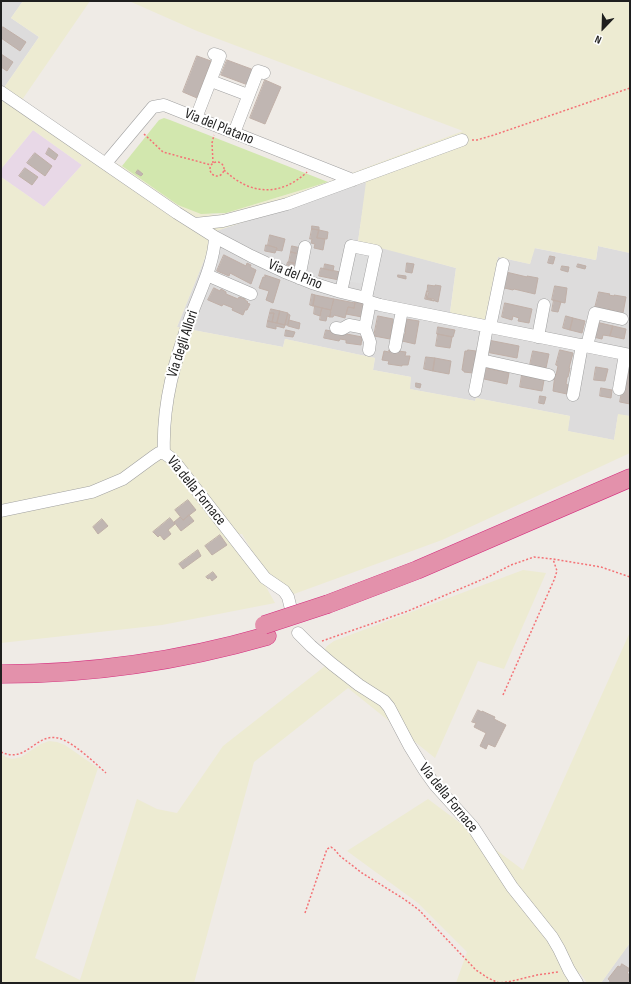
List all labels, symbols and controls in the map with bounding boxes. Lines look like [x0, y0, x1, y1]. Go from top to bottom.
north arrow [583, 8, 623, 48]
text: N [593, 32, 603, 47]
street label: Via del Platano [182, 105, 256, 149]
street label: Via del Pino [265, 256, 325, 294]
street label: Via degli Allori [164, 308, 202, 380]
street label: Via della Fornace [163, 453, 229, 529]
street label: Via della Fornace [415, 760, 481, 836]

